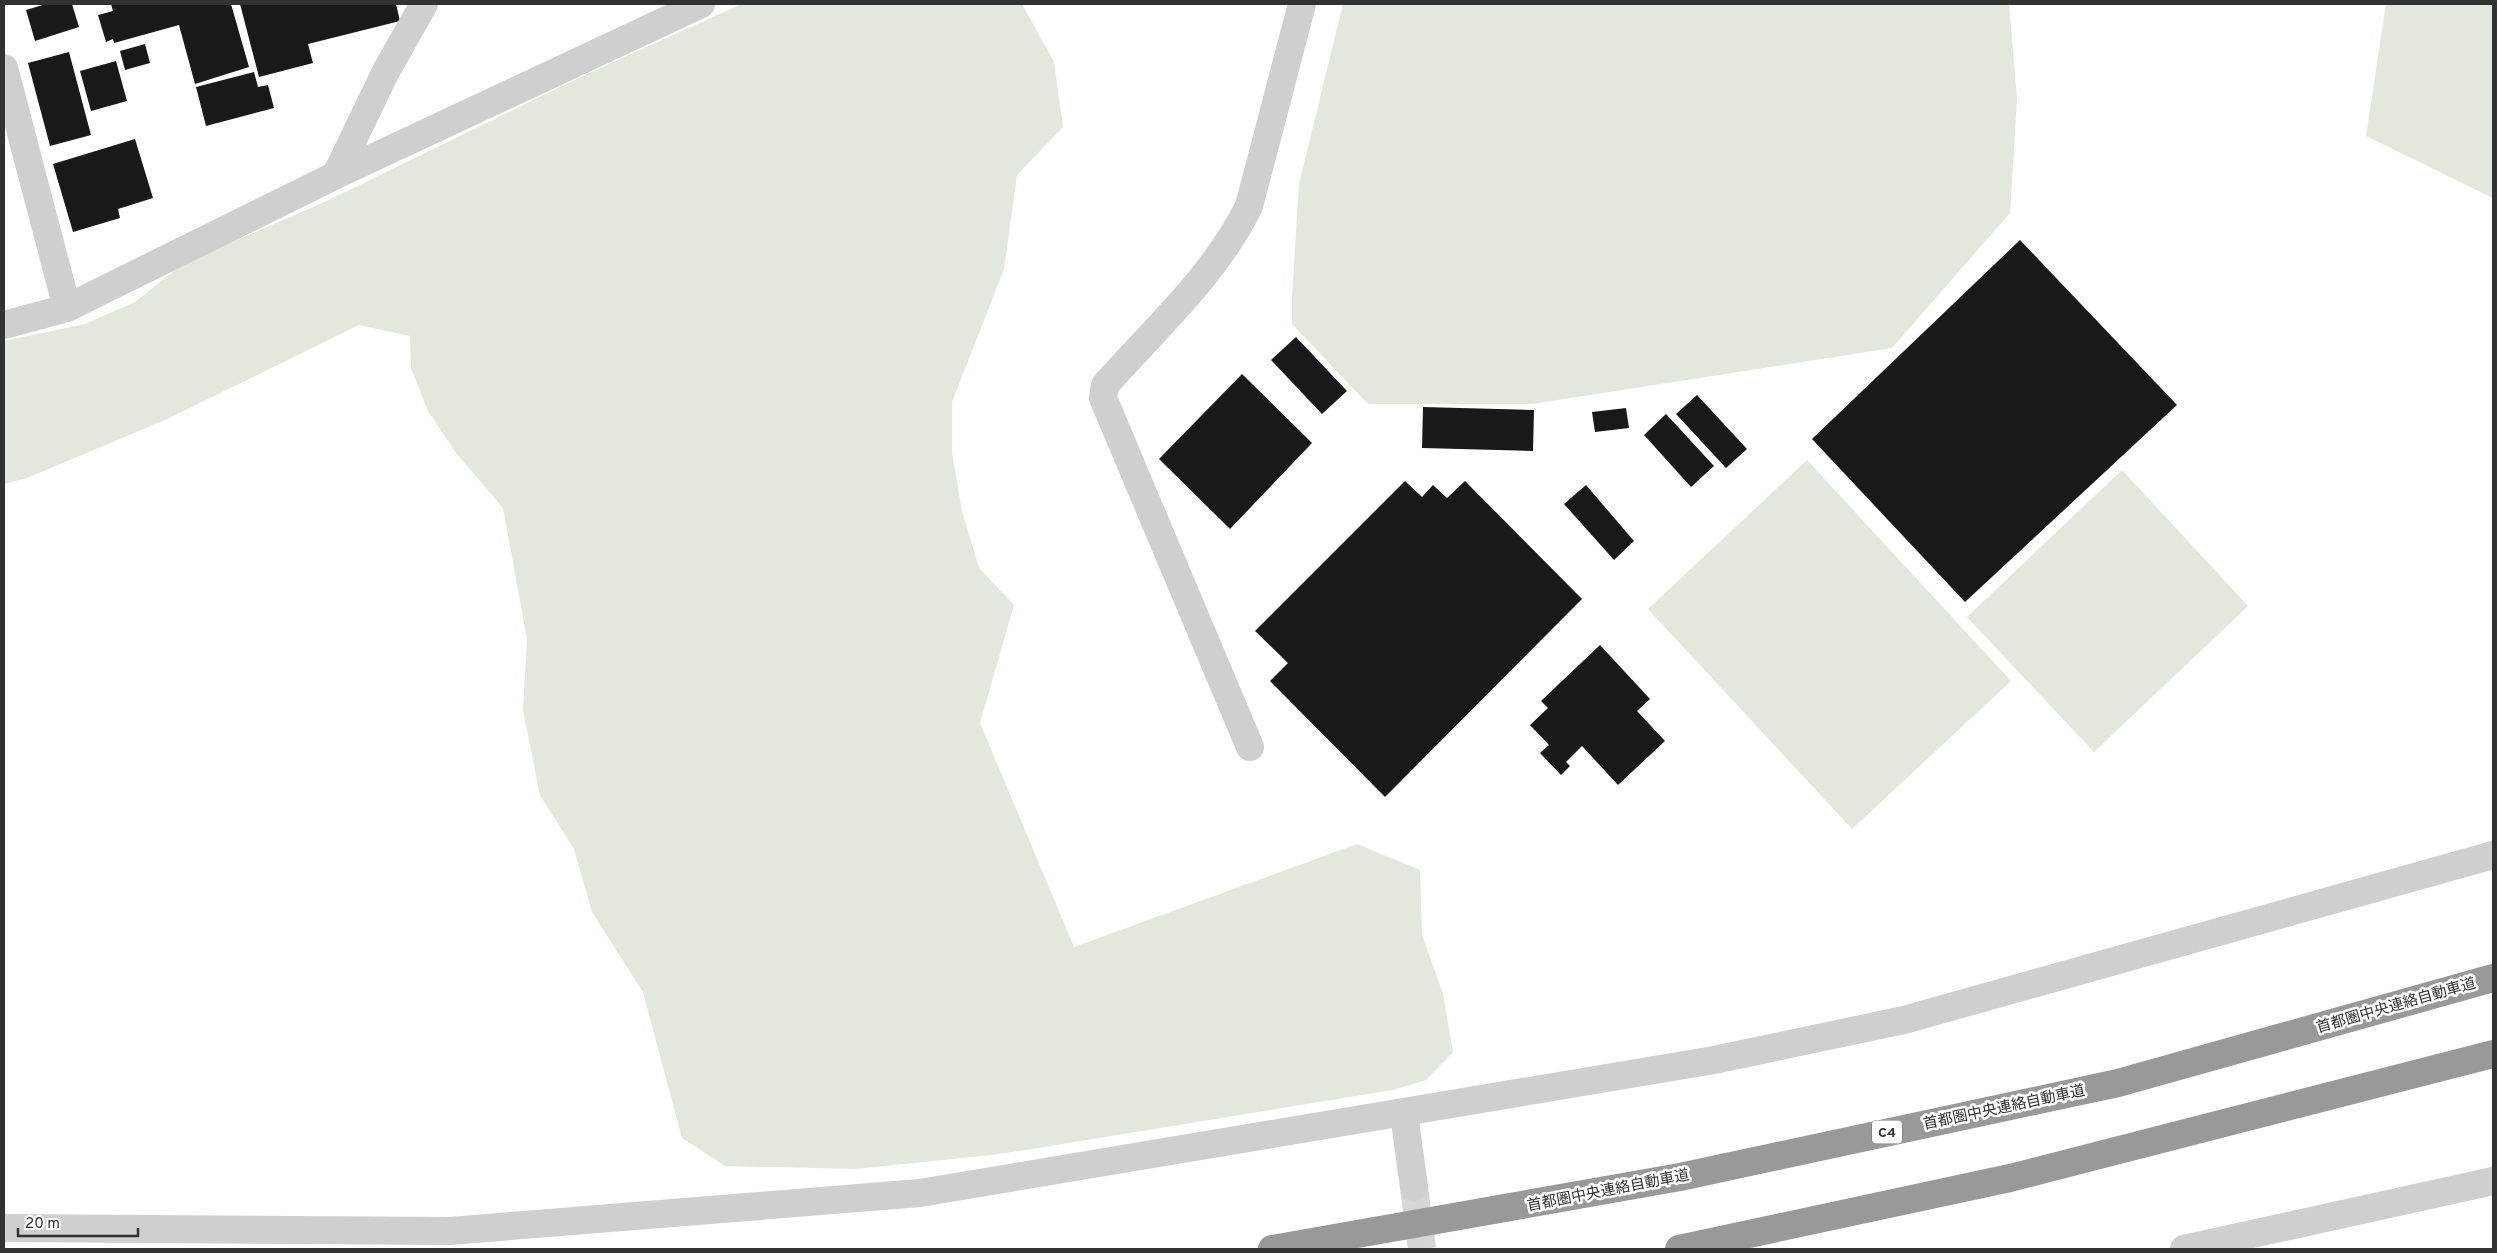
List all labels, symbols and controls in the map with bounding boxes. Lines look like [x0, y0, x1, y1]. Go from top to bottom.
street label: 首都圏中央連絡自動車道 [2314, 975, 2478, 1038]
street label: 首都圏中央連絡自動車道 [1922, 1082, 2087, 1135]
road number: C4 [1872, 1120, 1902, 1144]
street label: 首都圏中央連絡自動車道 [1525, 1166, 1691, 1217]
scale bar [18, 1206, 138, 1238]
text: 20 m [25, 1215, 60, 1234]

